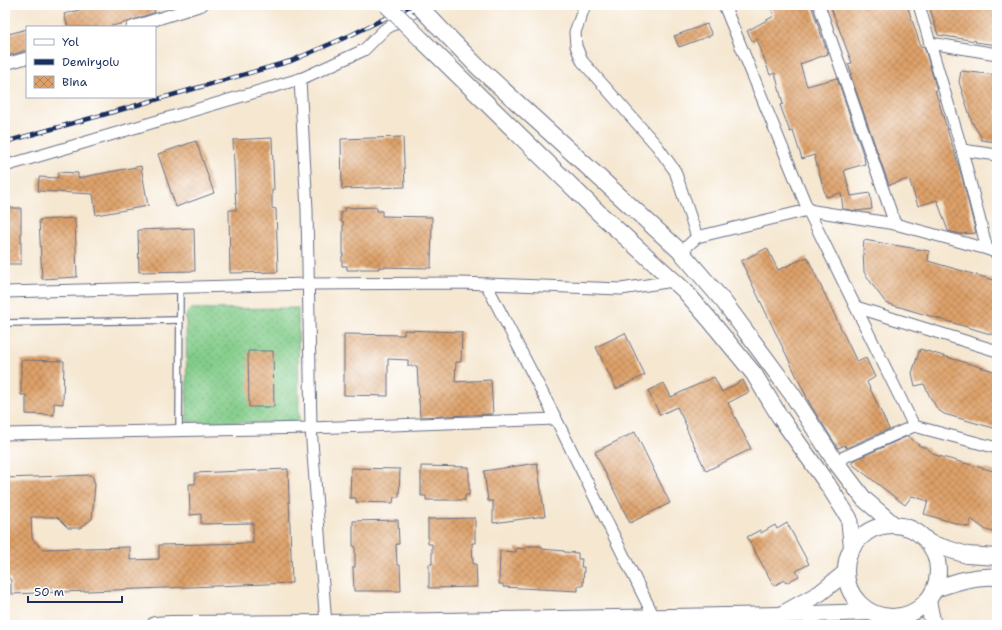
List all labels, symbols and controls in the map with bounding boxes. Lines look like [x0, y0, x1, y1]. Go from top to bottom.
legend [26, 26, 156, 98]
text: Yol [62, 34, 79, 50]
text: Demiryolu [62, 54, 120, 70]
text: Bina [62, 74, 88, 90]
scale bar [28, 578, 122, 604]
text: 50 m [34, 584, 64, 600]

